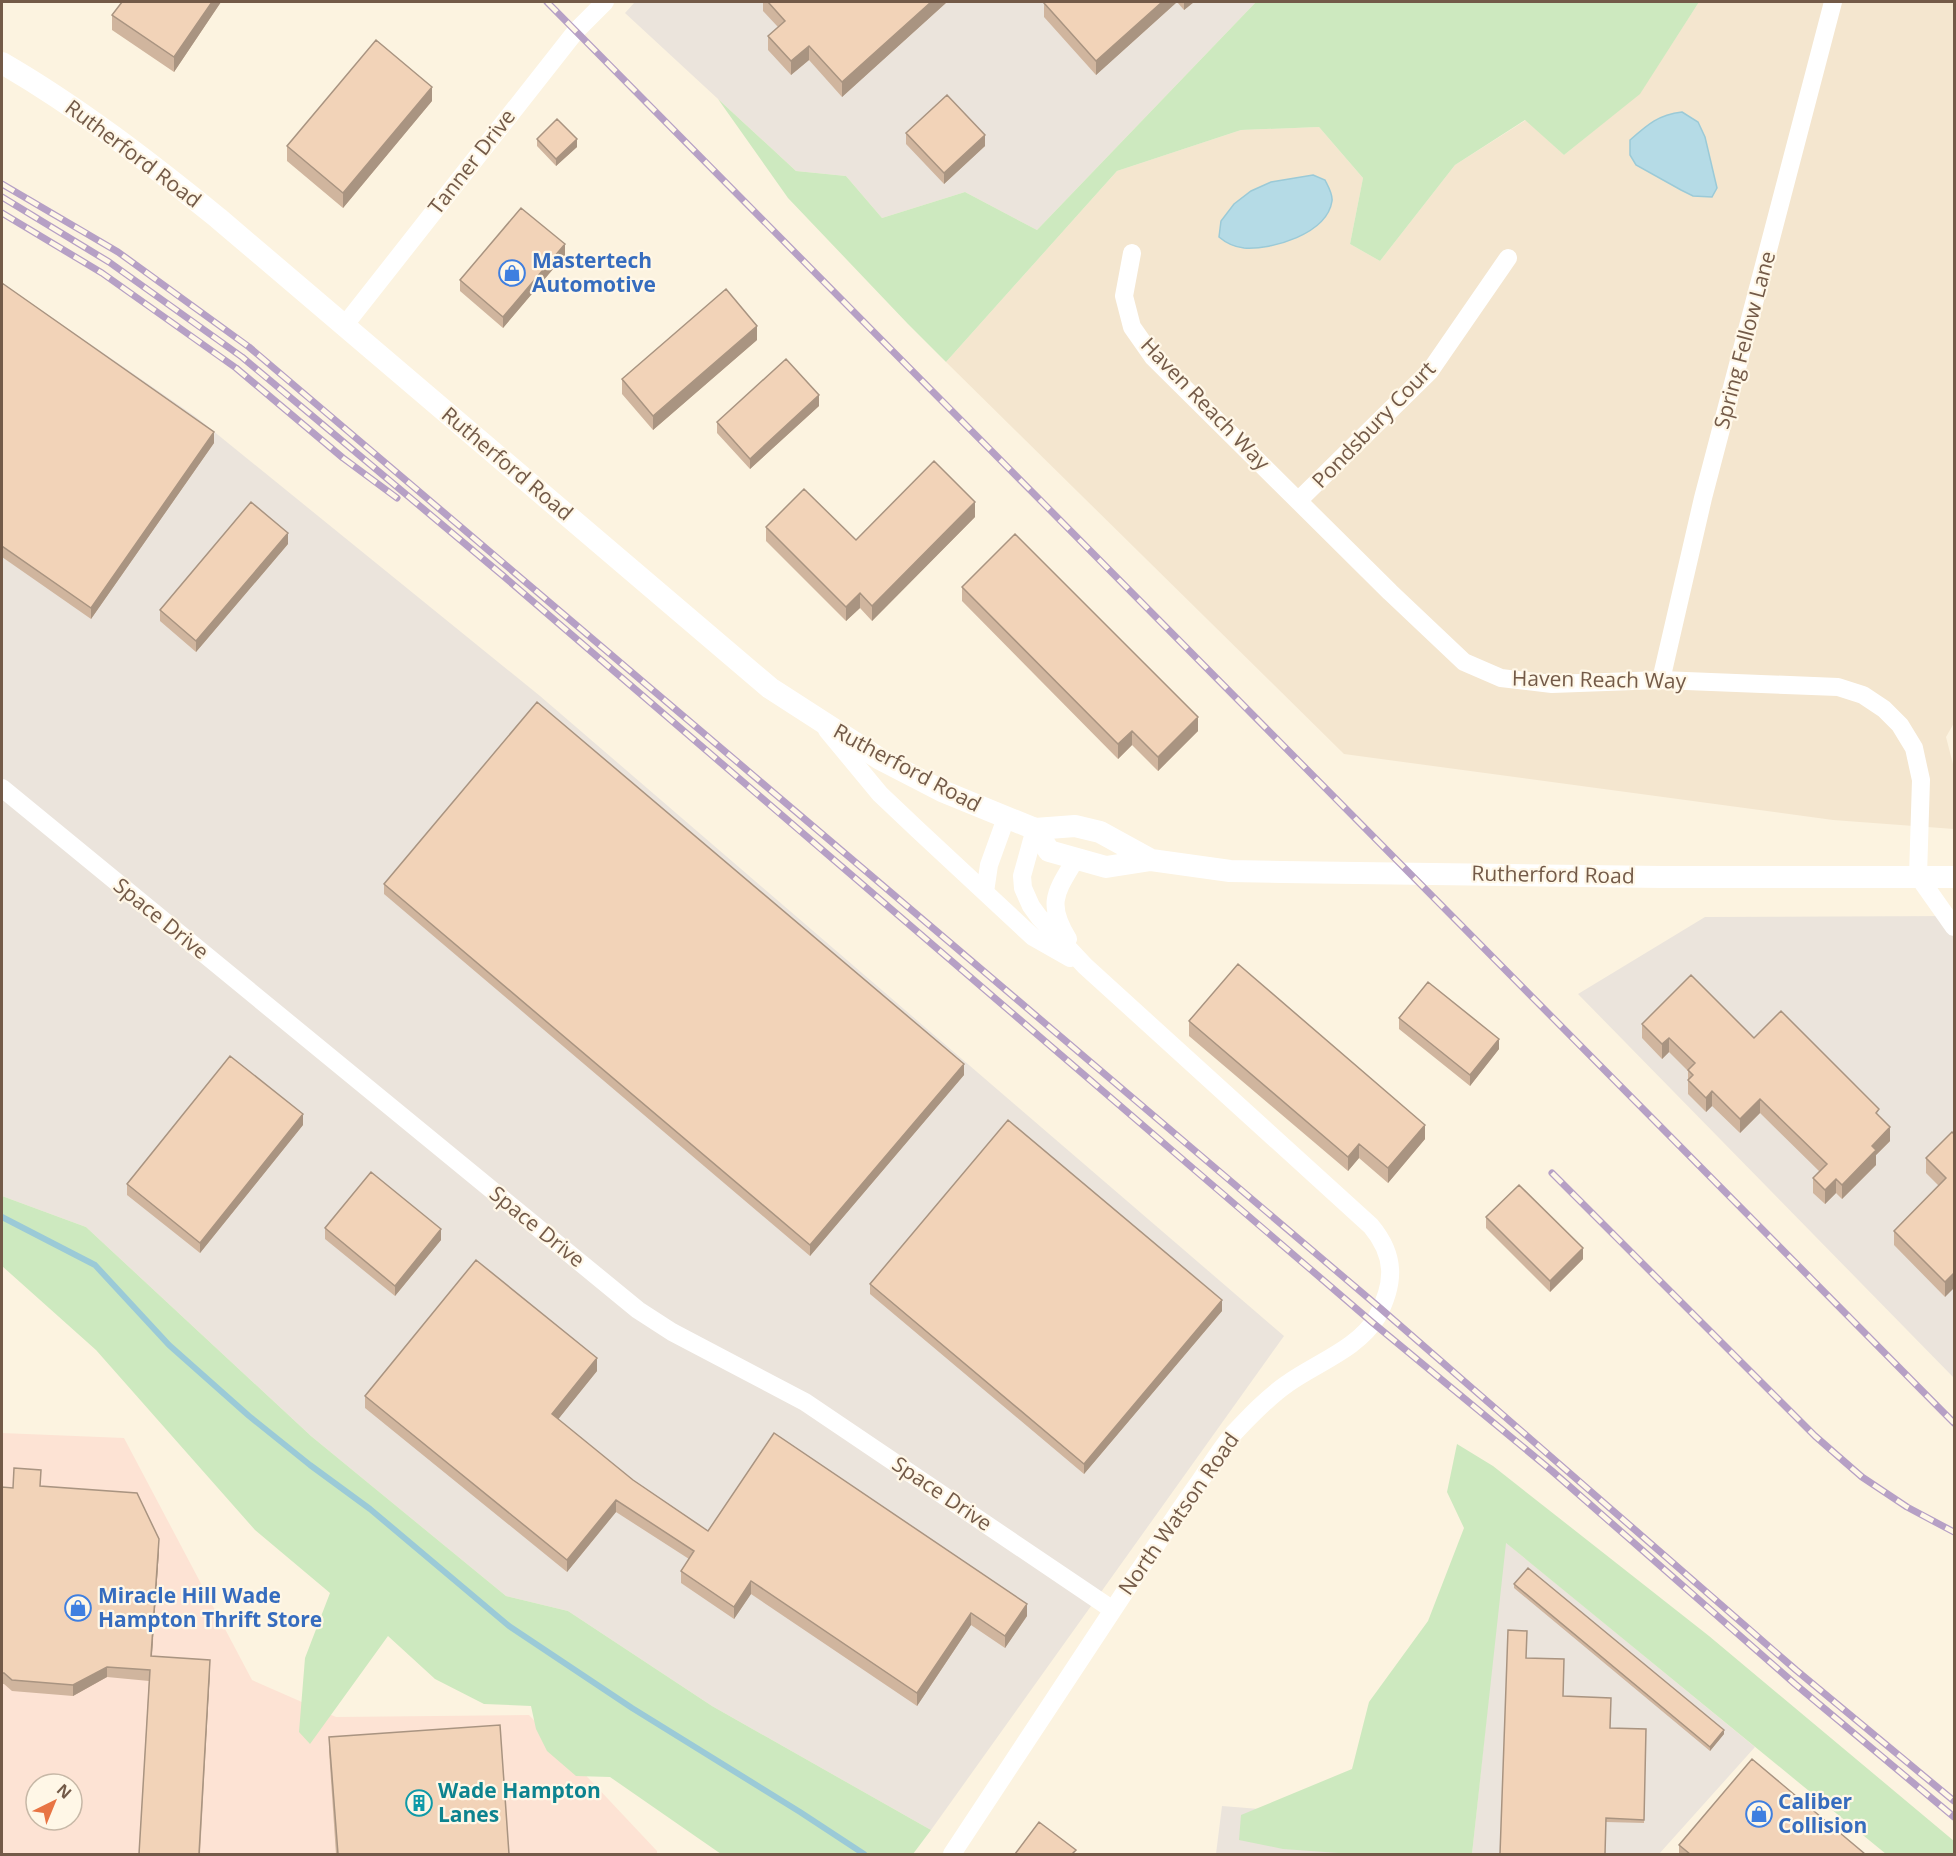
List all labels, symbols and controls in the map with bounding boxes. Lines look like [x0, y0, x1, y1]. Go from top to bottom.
street label: Rutherford Road [60, 93, 207, 214]
street label: Tanner Drive [421, 103, 521, 220]
place label: Mastertech Automotive [532, 246, 656, 298]
street label: Spring Fellow Lane [1707, 248, 1781, 432]
shop icon: Mastertech Automotive [497, 258, 527, 288]
street label: Haven Reach Way [1135, 331, 1277, 476]
street label: Pondsbury Court [1306, 355, 1441, 494]
street label: Rutherford Road [436, 400, 579, 526]
street label: Haven Reach Way [1512, 663, 1687, 695]
street label: Rutherford Road [829, 716, 986, 818]
street label: Rutherford Road [1471, 859, 1635, 889]
street label: Space Drive [108, 871, 215, 965]
street label: Space Drive [484, 1179, 591, 1273]
street label: North Watson Road [1112, 1427, 1245, 1600]
street label: Space Drive [887, 1449, 998, 1537]
place label: Miracle Hill Wade Hampton Thrift Store [98, 1581, 322, 1633]
shop icon: Miracle Hill Wade Hampton Thrift Store [63, 1593, 93, 1623]
north arrow [24, 1772, 84, 1832]
place label: Wade Hampton Lanes [438, 1776, 601, 1828]
text: N [52, 1779, 76, 1804]
place label: Caliber Collision [1778, 1787, 1867, 1839]
building icon: Wade Hampton Lanes [404, 1788, 434, 1818]
shop icon: Caliber Collision [1744, 1799, 1774, 1829]

